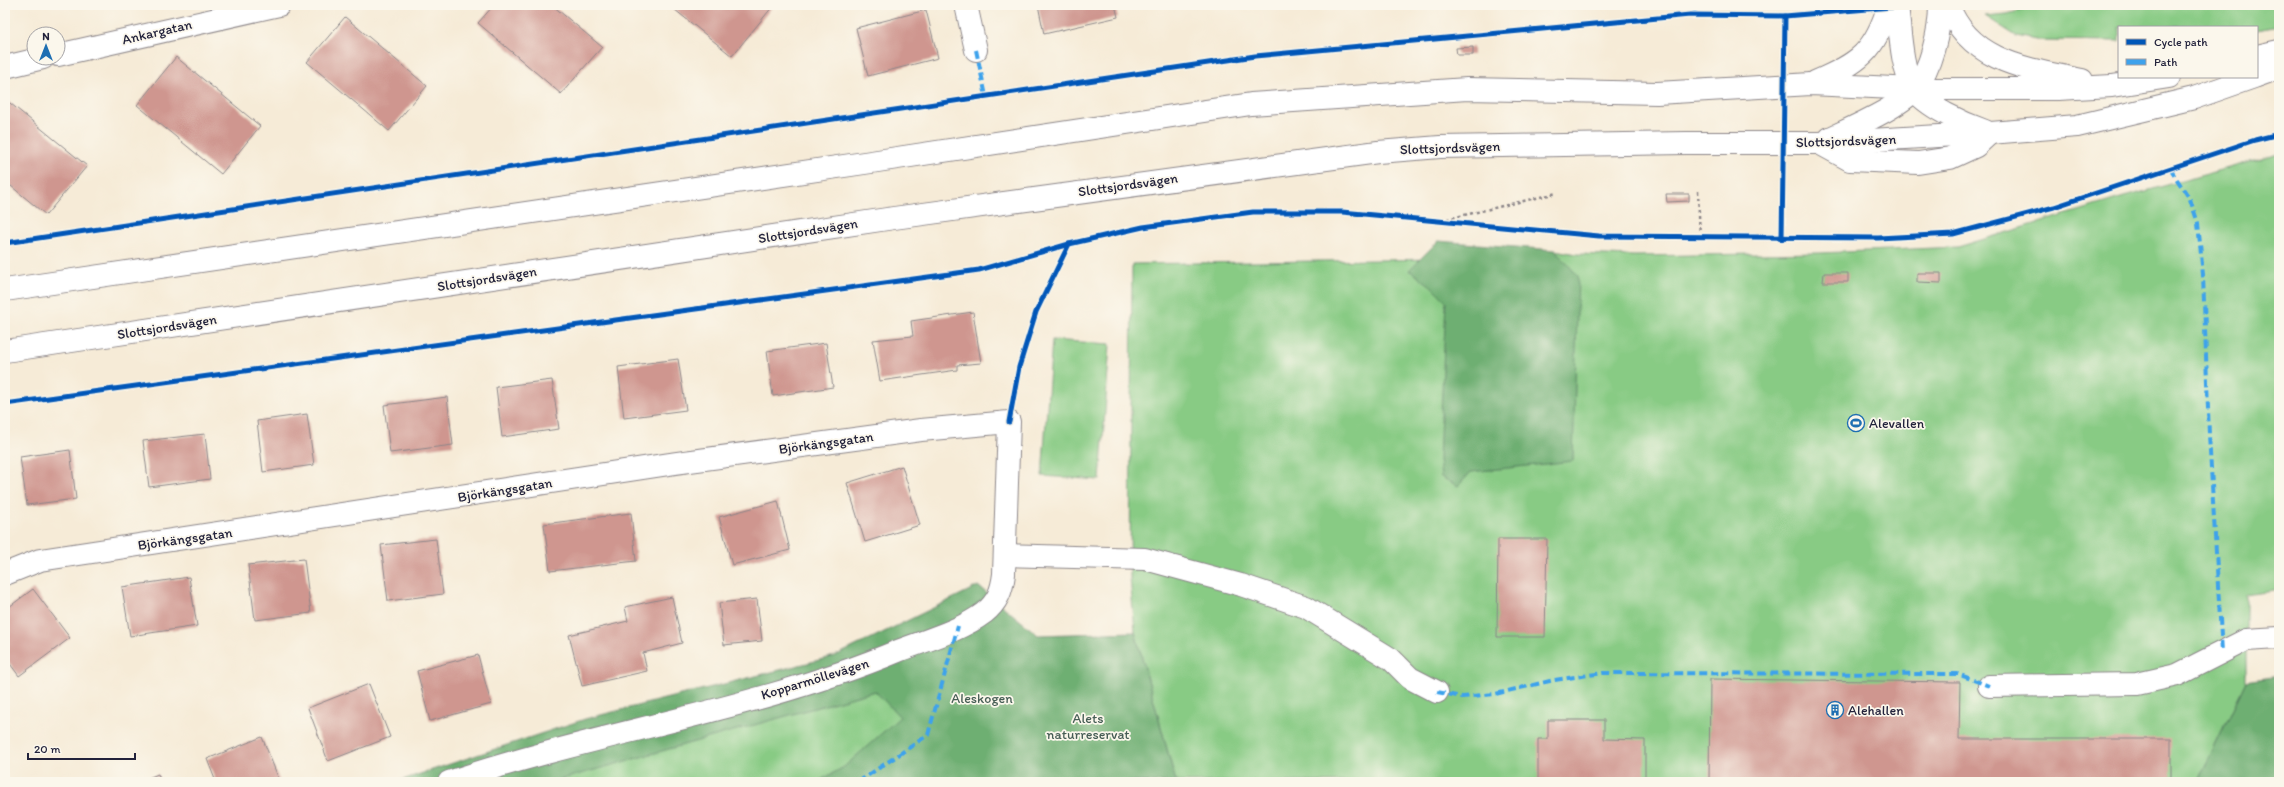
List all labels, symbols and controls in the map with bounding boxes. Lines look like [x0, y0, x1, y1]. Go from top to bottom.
street label: Ankargatan [120, 16, 194, 48]
north arrow [26, 26, 66, 66]
legend [2118, 26, 2258, 78]
text: N [42, 30, 50, 43]
text: Cycle path [2154, 35, 2208, 49]
text: Path [2154, 55, 2177, 69]
street label: Slottsjordsvägen [1795, 131, 1897, 151]
street label: Slottsjordsvägen [1399, 138, 1501, 158]
street label: Slottsjordsvägen [1077, 170, 1179, 200]
street label: Slottsjordsvägen [757, 215, 859, 247]
street label: Slottsjordsvägen [436, 263, 538, 295]
street label: Slottsjordsvägen [116, 311, 218, 343]
sports icon: Alevallen [1846, 413, 1866, 433]
place label: Alevallen [1869, 415, 1925, 432]
street label: Björkängsgatan [778, 428, 874, 458]
street label: Björkängsgatan [457, 474, 553, 506]
street label: Björkängsgatan [137, 524, 233, 554]
street label: Kopparmöllevägen [759, 655, 871, 703]
park label: Aleskogen [951, 690, 1013, 707]
building icon: Alehallen [1825, 700, 1845, 720]
place label: Alehallen [1848, 702, 1904, 719]
park label: Alets naturreservat [1046, 710, 1130, 743]
scale bar [28, 735, 135, 761]
text: 20 m [34, 742, 61, 756]

